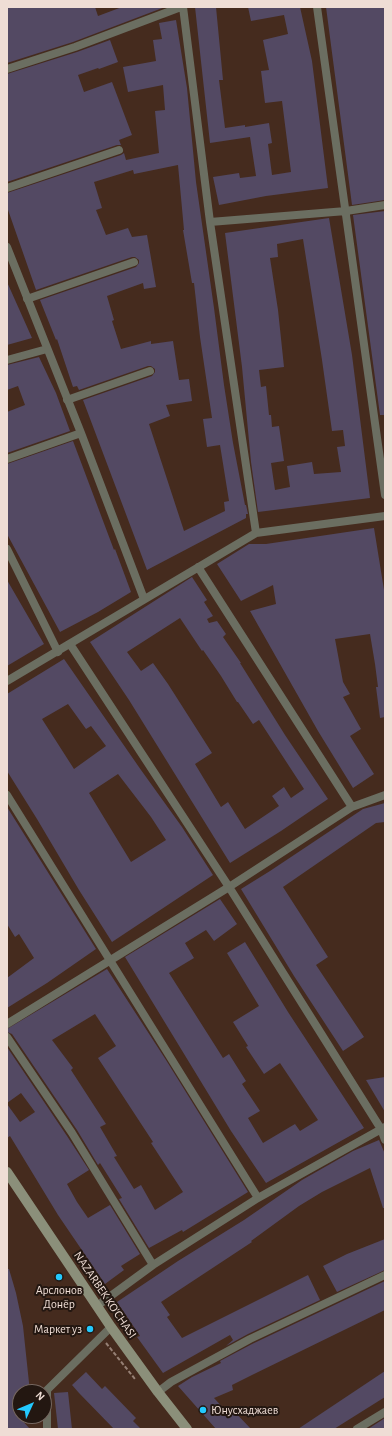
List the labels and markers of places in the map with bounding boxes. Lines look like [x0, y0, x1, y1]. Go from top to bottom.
marker: Арслонов Донёр [54, 1272, 64, 1282]
place label: Арслонов Донёр [36, 1283, 82, 1311]
place label: Маркет уз [34, 1322, 82, 1336]
marker: Маркет уз [85, 1324, 95, 1334]
place label: Юнусхаджаев [211, 1403, 278, 1417]
marker: Юнусхаджаев [198, 1405, 208, 1415]

